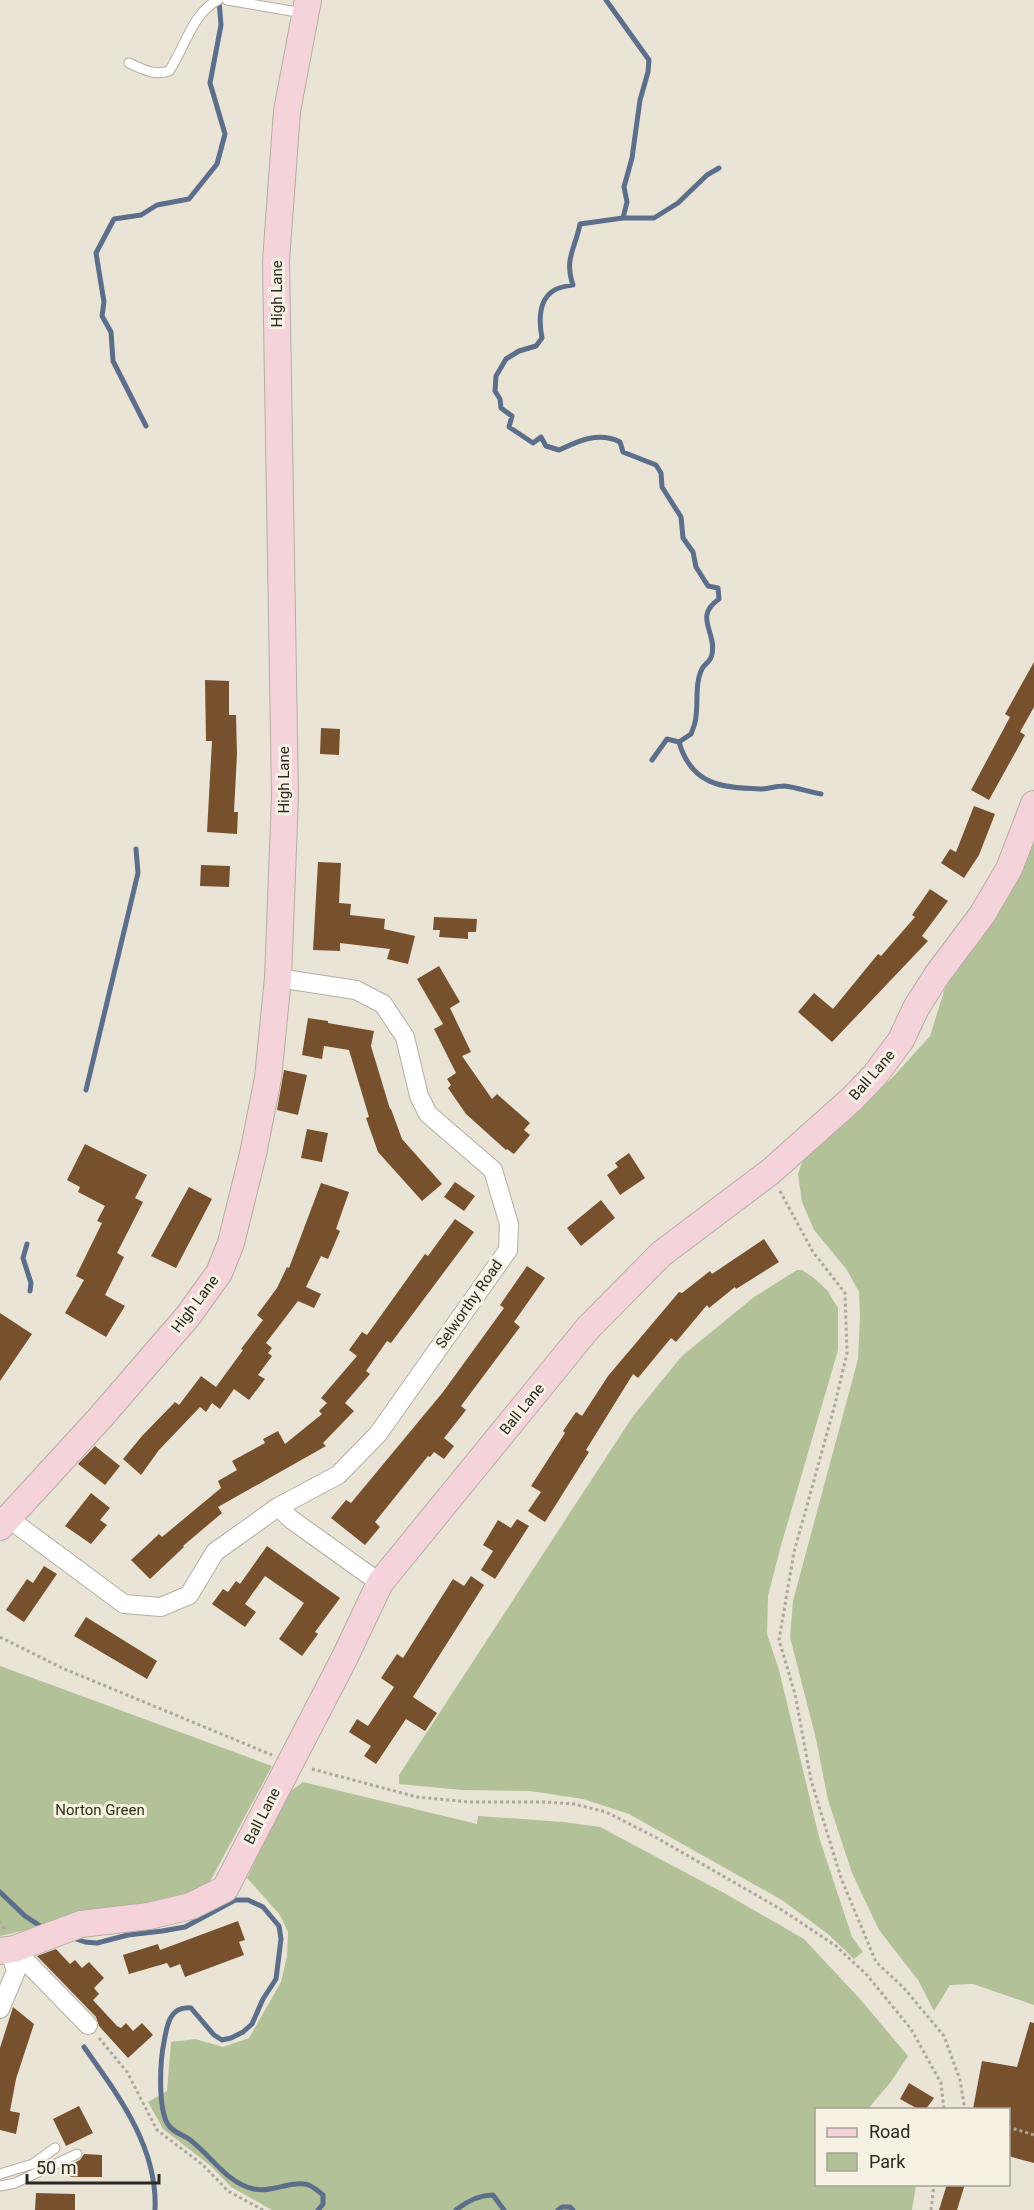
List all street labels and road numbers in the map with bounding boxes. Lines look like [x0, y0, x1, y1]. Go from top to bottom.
street label: High Lane [268, 260, 286, 328]
street label: High Lane [275, 746, 293, 814]
street label: Ball Lane [845, 1046, 899, 1104]
street label: Selworthy Road [432, 1256, 506, 1352]
street label: High Lane [168, 1272, 222, 1336]
street label: Ball Lane [496, 1380, 548, 1438]
street label: Ball Lane [240, 1785, 284, 1847]

